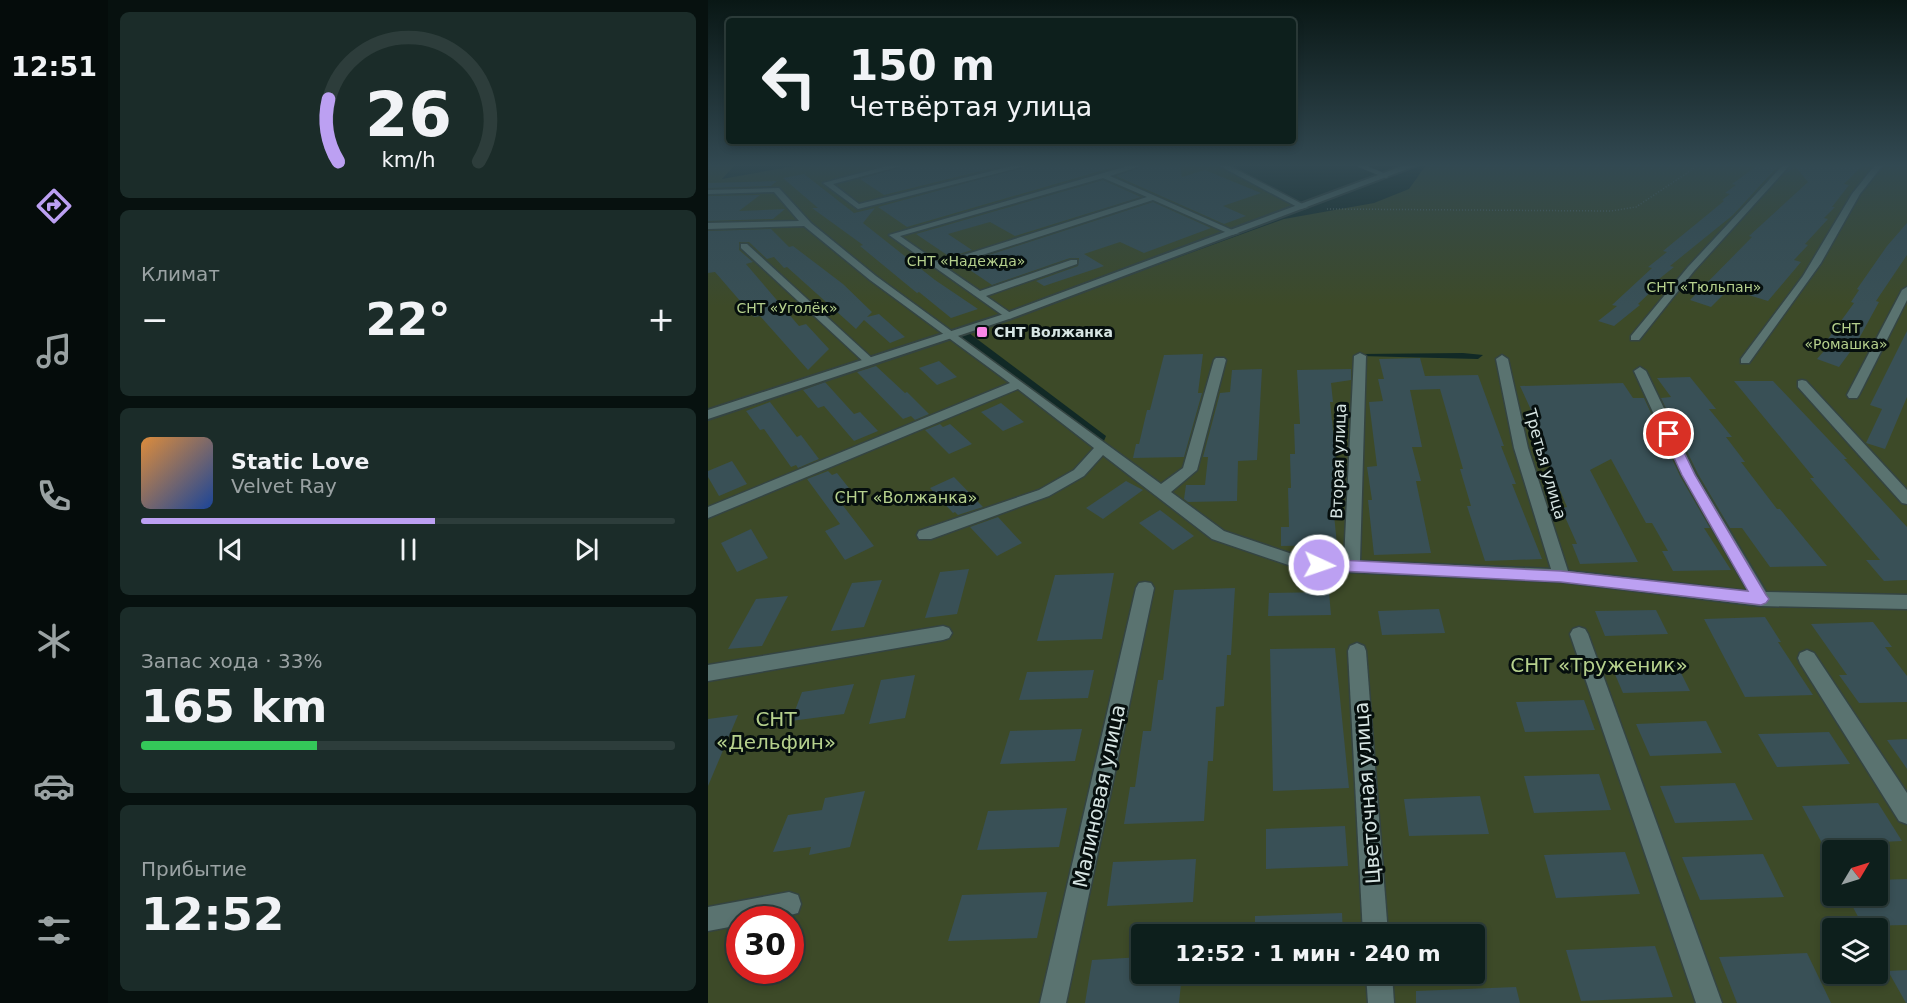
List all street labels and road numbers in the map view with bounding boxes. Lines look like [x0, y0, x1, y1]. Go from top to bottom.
street label: Вторая улица [1327, 403, 1350, 519]
street label: Третья улица [1520, 406, 1570, 522]
street label: Цветочная улица [1349, 701, 1385, 885]
street label: Малиновая улица [1068, 702, 1130, 890]

